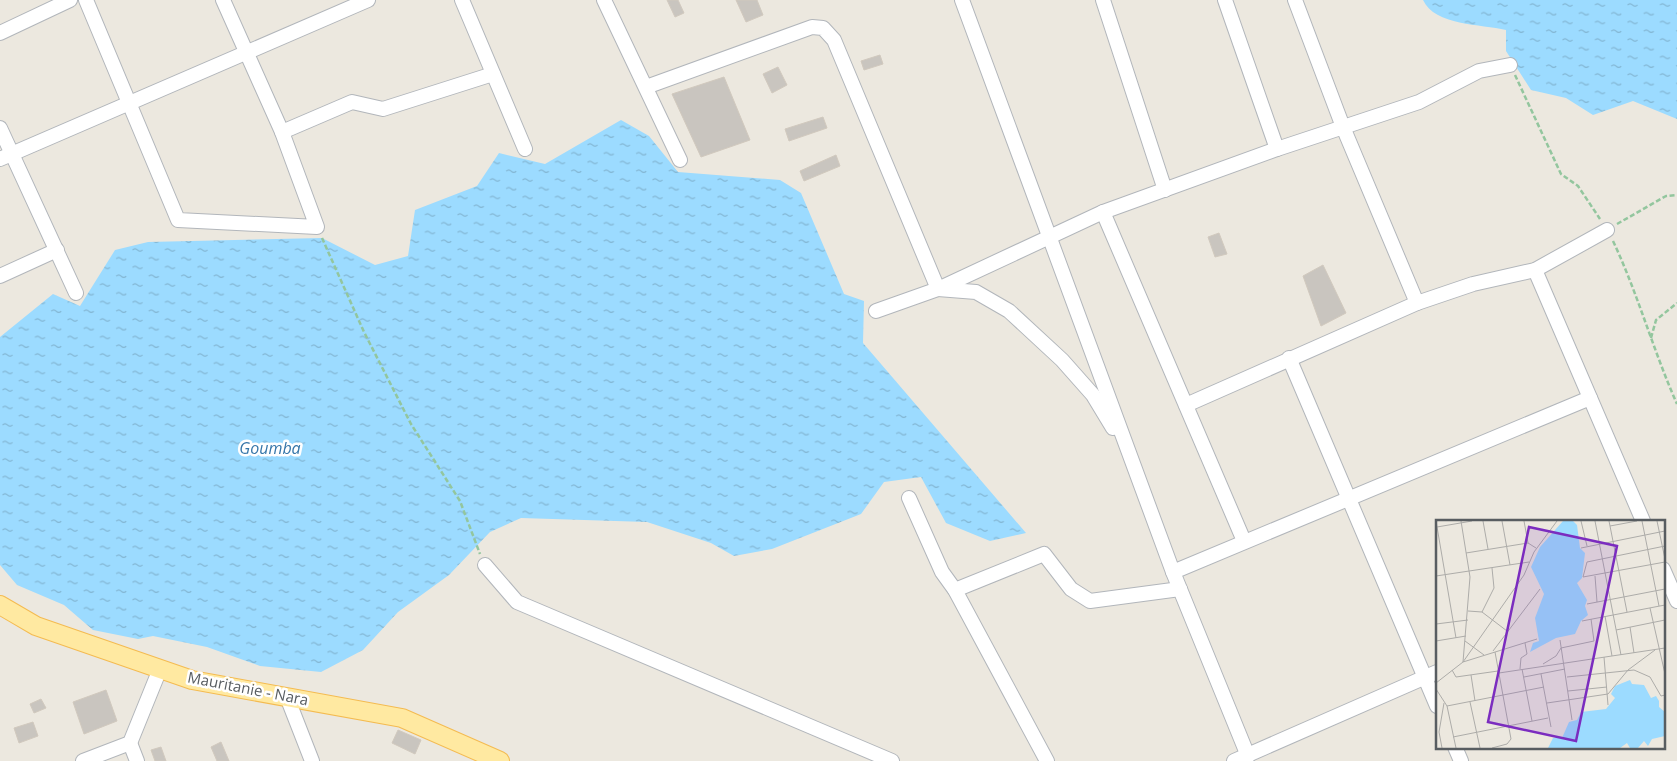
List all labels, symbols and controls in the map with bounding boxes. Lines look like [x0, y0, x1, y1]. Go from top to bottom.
water label: Goumba [239, 437, 301, 459]
inset map [1436, 520, 1664, 748]
street label: Mauritanie - Nara [186, 666, 310, 710]

